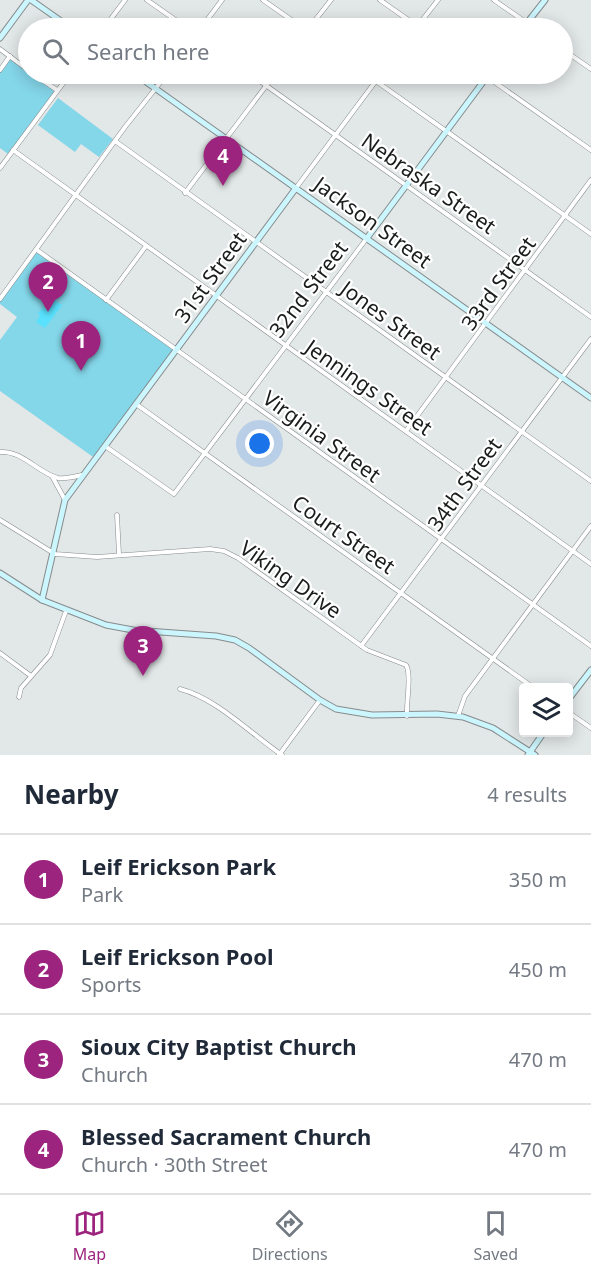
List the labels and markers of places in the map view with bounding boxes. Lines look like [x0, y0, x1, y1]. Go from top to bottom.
pin: 4 [204, 136, 242, 186]
pin: 2 [28, 262, 68, 312]
pin: 1 [62, 322, 100, 371]
pin: 3 [124, 626, 162, 676]

